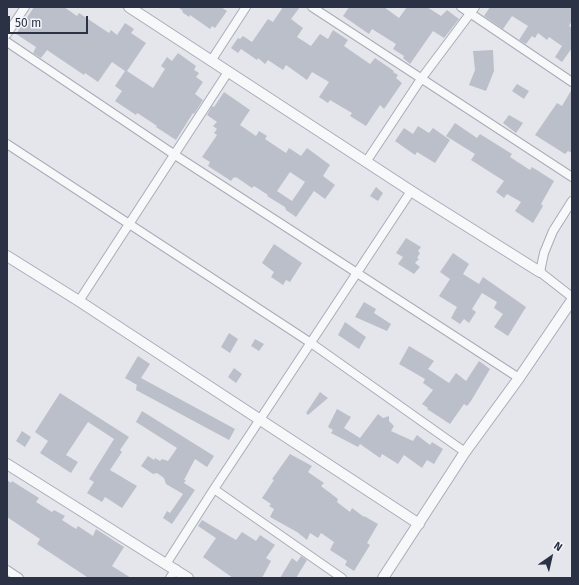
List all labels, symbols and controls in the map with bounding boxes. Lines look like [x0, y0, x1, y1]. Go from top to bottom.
scale bar [10, 8, 90, 34]
text: 50 m [15, 16, 41, 30]
north arrow [531, 537, 571, 577]
text: N [551, 539, 565, 554]

